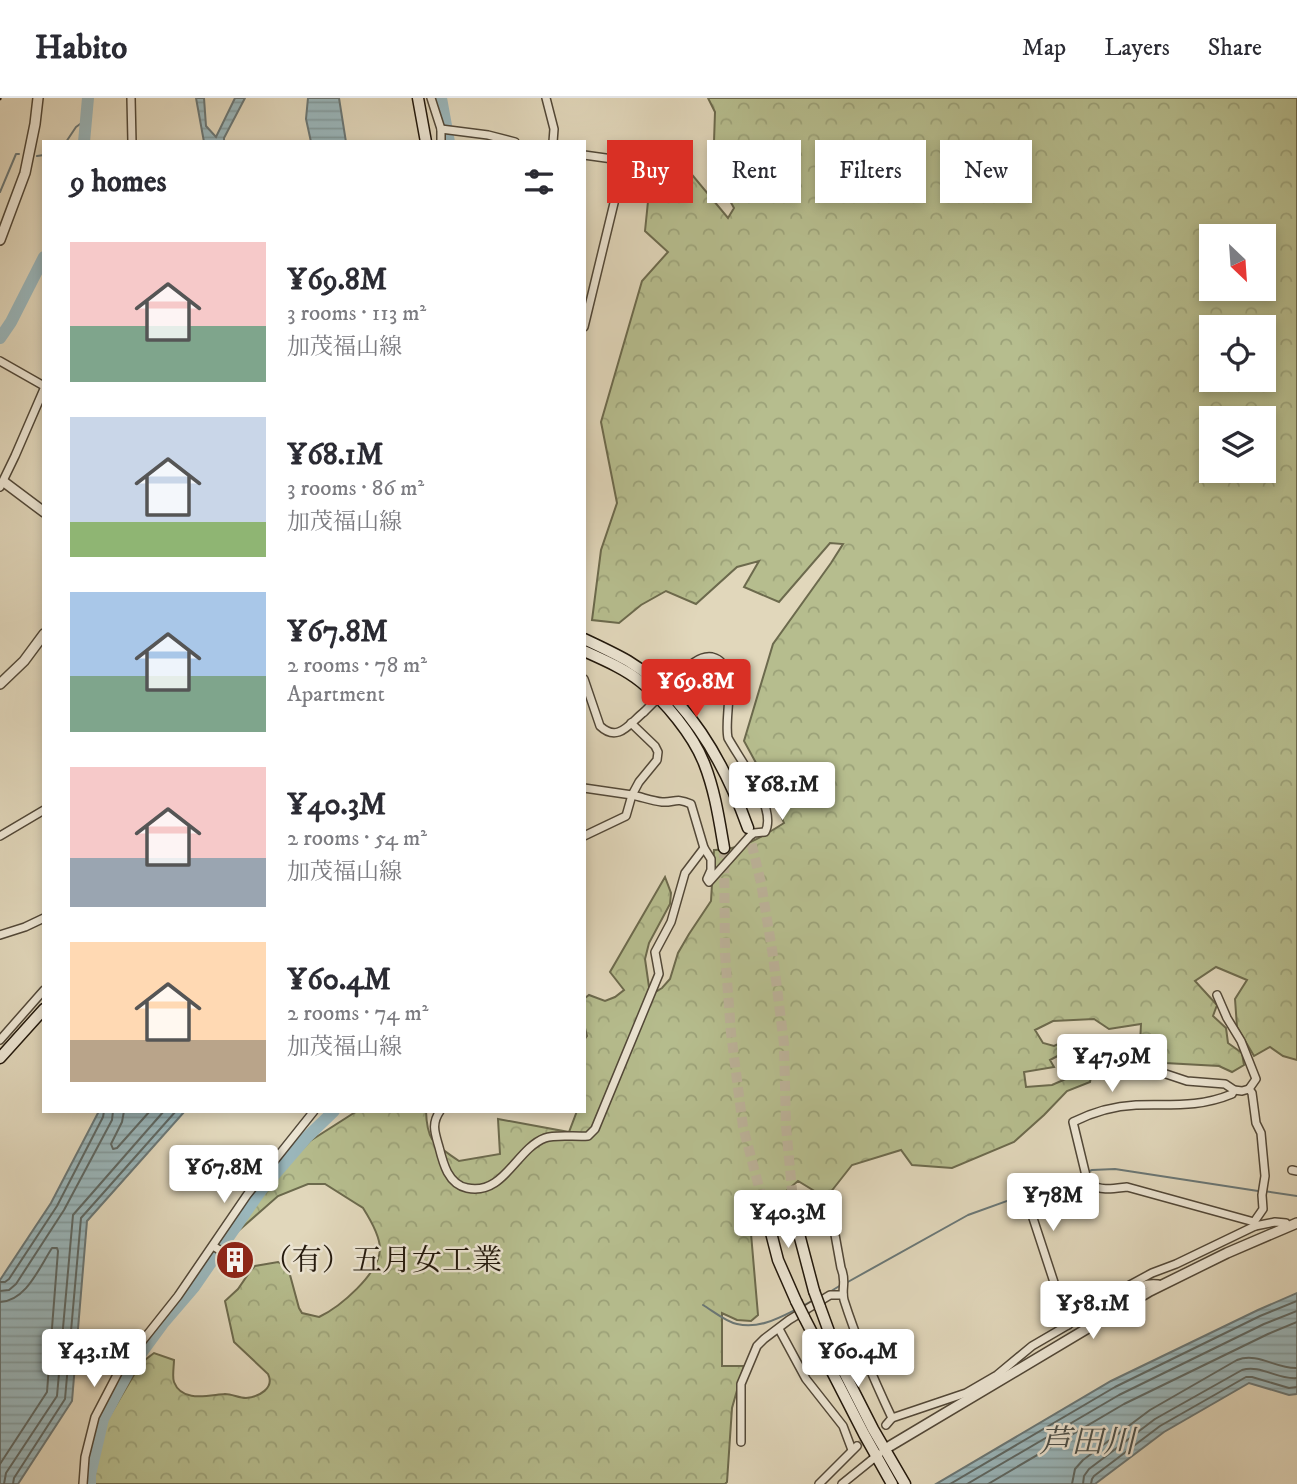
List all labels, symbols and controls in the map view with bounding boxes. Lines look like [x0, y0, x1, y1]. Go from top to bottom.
text: Habito [35, 28, 127, 69]
text: Map [1022, 33, 1066, 63]
text: Layers [1104, 33, 1170, 63]
text: Share [1208, 33, 1262, 63]
chip: Buy [607, 140, 693, 203]
chip: Rent [707, 140, 801, 203]
chip: Filters [815, 140, 926, 203]
chip: New [940, 140, 1032, 203]
icon: filters [520, 163, 558, 201]
text: 9 homes [70, 164, 167, 201]
north arrow [1199, 224, 1276, 301]
map controls [1199, 224, 1276, 483]
text: ¥69.8M [287, 262, 387, 299]
icon: home [126, 270, 210, 354]
text: 3 rooms · 113 m² [287, 299, 426, 328]
button: locate [1199, 315, 1276, 392]
text: 加茂福山線 [287, 333, 402, 362]
button: layers [1199, 406, 1276, 483]
text: ¥68.1M [287, 437, 383, 474]
icon: home [126, 445, 210, 529]
text: 3 rooms · 86 m² [287, 474, 424, 503]
text: 加茂福山線 [287, 508, 402, 537]
text: ¥67.8M [287, 614, 388, 651]
icon: home [126, 620, 210, 704]
text: 2 rooms · 78 m² [287, 651, 427, 680]
pin: ¥69.8M [639, 660, 753, 719]
text: ¥69.8M [658, 667, 734, 696]
text: Apartment [287, 680, 385, 709]
pin: ¥68.1M [725, 762, 839, 822]
text: ¥68.1M [745, 770, 819, 799]
text: ¥40.3M [287, 787, 386, 824]
icon: home [126, 795, 210, 879]
text: 2 rooms · 54 m² [287, 824, 427, 853]
text: 加茂福山線 [287, 858, 402, 887]
text: ¥60.4M [287, 962, 391, 999]
icon: home [126, 970, 210, 1054]
text: 2 rooms · 74 m² [287, 999, 428, 1028]
text: 加茂福山線 [287, 1033, 402, 1062]
pin: ¥47.9M [1055, 1034, 1169, 1094]
text: ¥47.9M [1073, 1042, 1151, 1071]
pin: ¥67.8M [167, 1146, 281, 1205]
text: ¥67.8M [185, 1153, 263, 1182]
pin: ¥78M [1012, 1174, 1094, 1233]
text: ¥78M [1023, 1181, 1083, 1210]
pin: ¥40.3M [731, 1190, 845, 1250]
text: ¥40.3M [750, 1198, 826, 1227]
building icon: （有）五月女工業 [214, 1239, 256, 1281]
place label: （有）五月女工業 [262, 1243, 502, 1280]
pin: ¥58.1M [1036, 1282, 1150, 1341]
text: ¥58.1M [1056, 1289, 1130, 1318]
pin: ¥43.1M [37, 1330, 151, 1389]
pin: ¥60.4M [801, 1330, 915, 1389]
text: ¥43.1M [58, 1337, 130, 1366]
text: ¥60.4M [818, 1337, 898, 1366]
water label: 芦田川 [1039, 1423, 1138, 1463]

